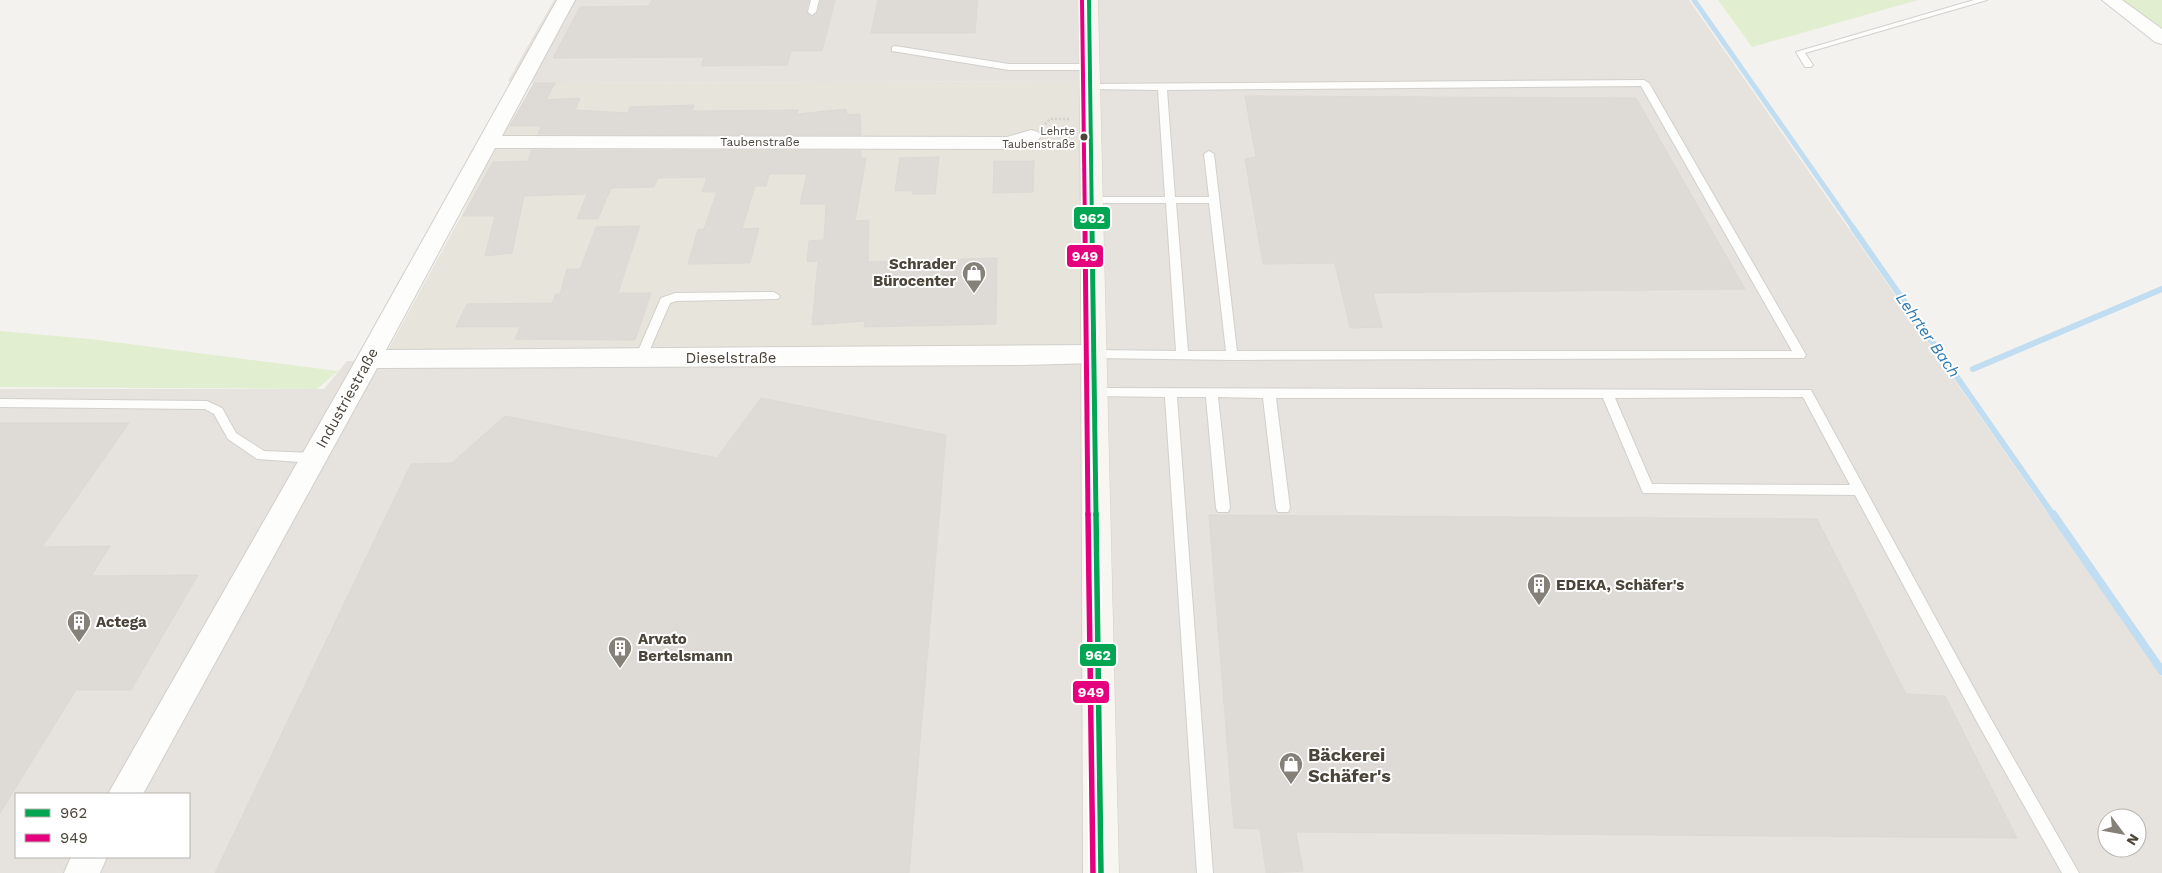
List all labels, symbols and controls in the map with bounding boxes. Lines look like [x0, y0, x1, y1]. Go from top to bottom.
place label: Lehrte Taubenstraße [1002, 125, 1075, 151]
marker: Lehrte Taubenstraße [1079, 132, 1089, 142]
street label: Taubenstraße [720, 135, 800, 149]
line badge: 962 [1073, 206, 1111, 230]
text: 962 [1079, 210, 1105, 226]
line badge: 949 [1066, 244, 1104, 268]
text: 949 [1072, 248, 1098, 264]
place label: Schrader Bürocenter [873, 255, 957, 290]
shop icon: Schrader Bürocenter [961, 260, 987, 294]
water label: Lehrter Bach [1892, 289, 1964, 381]
street label: Industriestraße [312, 345, 382, 451]
street label: Dieselstraße [685, 349, 777, 367]
building icon: EDEKA, Schäfer's [1526, 572, 1552, 606]
place label: EDEKA, Schäfer's [1556, 576, 1684, 594]
building icon: Actega [66, 609, 92, 643]
place label: Actega [96, 613, 147, 631]
place label: Arvato Bertelsmann [638, 630, 733, 665]
building icon: Arvato Bertelsmann [607, 635, 633, 669]
line badge: 962 [1079, 643, 1117, 667]
text: 962 [1085, 647, 1111, 663]
line badge: 949 [1072, 680, 1110, 704]
text: 949 [1078, 684, 1104, 700]
place label: Bäckerei Schäfer's [1308, 744, 1391, 786]
shop icon: Bäckerei Schäfer's [1278, 751, 1304, 785]
legend [15, 793, 190, 858]
text: 962 [60, 804, 87, 822]
north arrow [2097, 808, 2147, 858]
text: 949 [60, 829, 88, 847]
text: N [2123, 831, 2143, 849]

